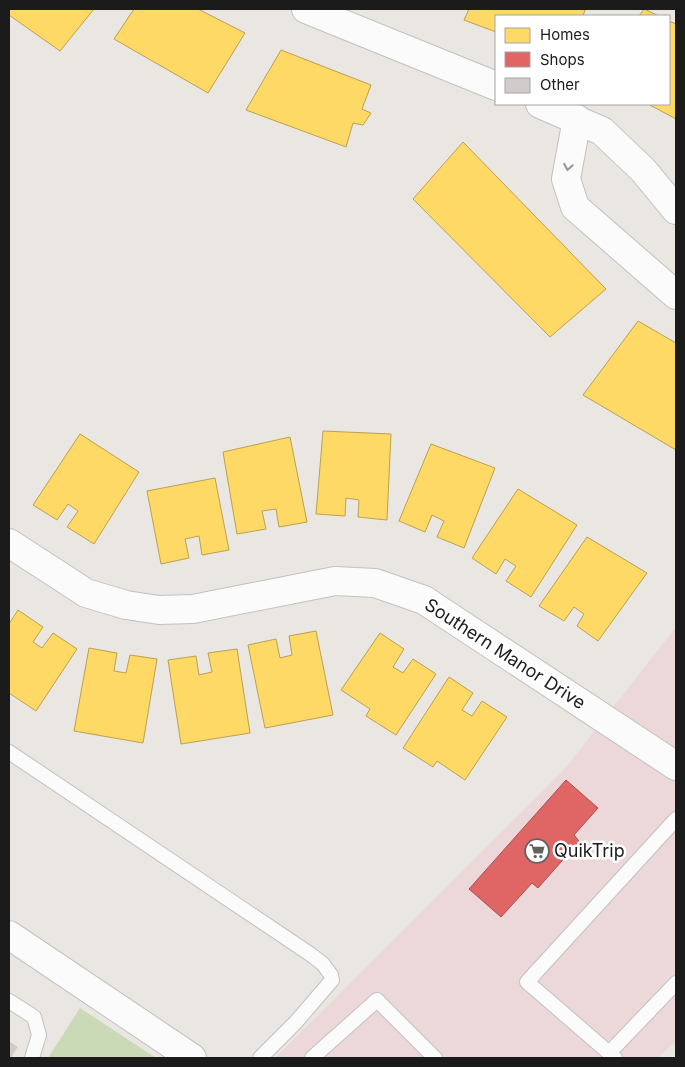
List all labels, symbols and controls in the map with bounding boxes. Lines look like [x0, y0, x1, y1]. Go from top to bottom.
legend [495, 15, 670, 105]
text: Homes [540, 25, 590, 44]
text: Shops [540, 50, 585, 69]
text: Other [540, 75, 580, 94]
one-way arrow [564, 163, 574, 171]
street label: Southern Manor Drive [421, 594, 589, 713]
supermarket icon: QuikTrip [524, 838, 550, 864]
place label: QuikTrip [554, 840, 625, 861]

